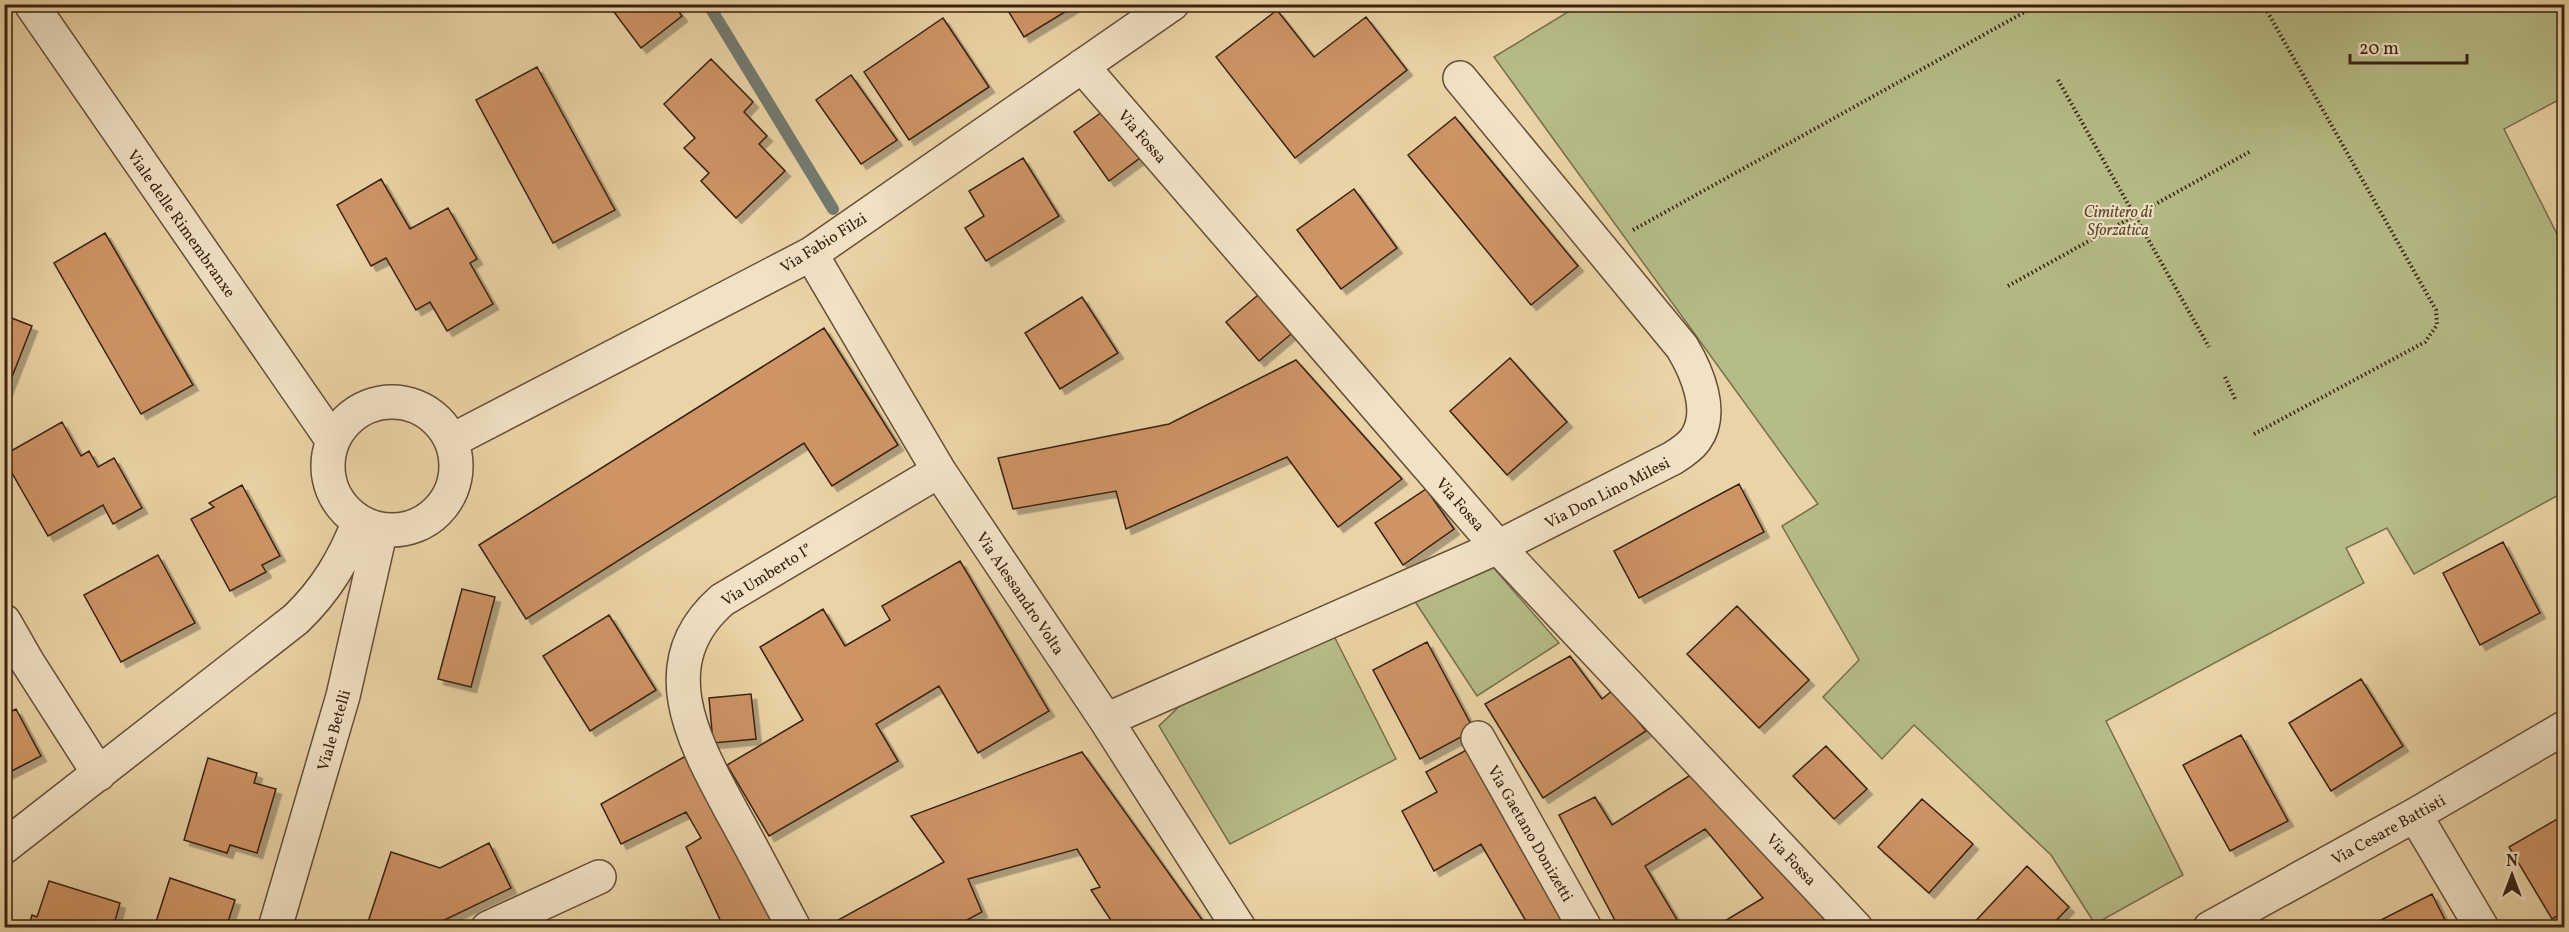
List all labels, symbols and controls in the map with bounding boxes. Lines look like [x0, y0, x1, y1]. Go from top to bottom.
scale bar [2350, 27, 2467, 65]
text: 20 m [2359, 37, 2399, 62]
street label: Via Fossa [1112, 106, 1171, 169]
street label: Viale delle Rimembranxe [121, 146, 240, 302]
park label: Cimitero di Sforzatica [2084, 202, 2153, 242]
street label: Via Fabio Filzi [776, 208, 872, 279]
street label: Via Don Lino Milesi [1541, 453, 1674, 535]
street label: Via Fossa [1430, 474, 1489, 537]
street label: Via Alessandro Volta [970, 528, 1069, 660]
street label: Via Umberto I° [717, 539, 817, 612]
street label: Viale Betelli [313, 687, 357, 774]
street label: Via Gaetano Donizetti [1481, 762, 1577, 906]
street label: Via Cesare Battisti [2328, 790, 2450, 871]
street label: Via Fossa [1760, 829, 1821, 891]
north arrow [2482, 845, 2542, 905]
text: N [2506, 851, 2518, 873]

